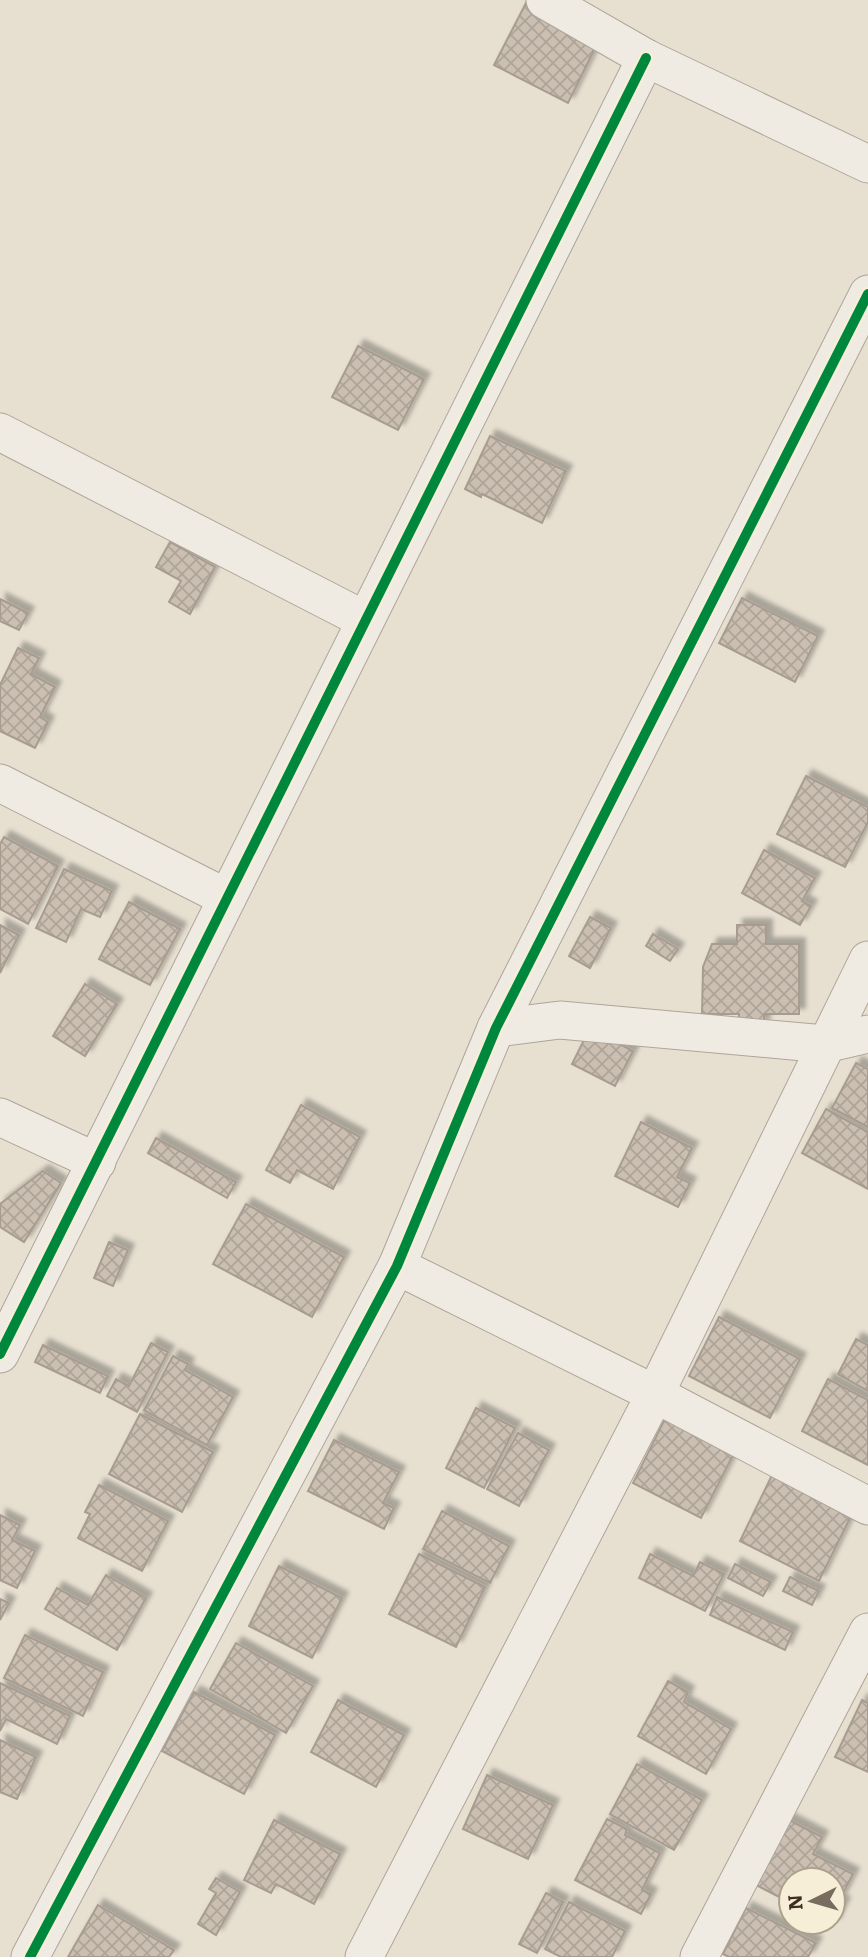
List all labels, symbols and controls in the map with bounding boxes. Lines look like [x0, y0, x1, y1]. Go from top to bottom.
north arrow [777, 1866, 847, 1936]
text: N [779, 1893, 809, 1912]

